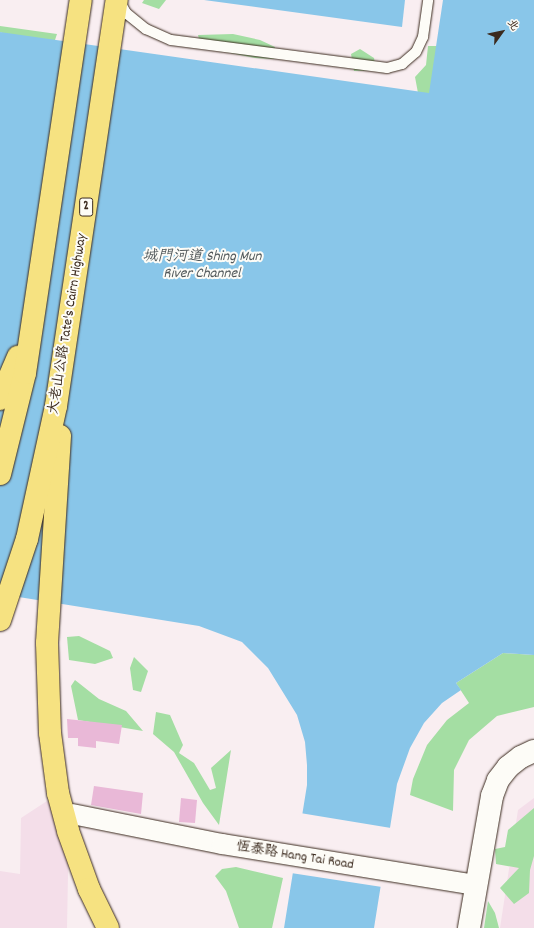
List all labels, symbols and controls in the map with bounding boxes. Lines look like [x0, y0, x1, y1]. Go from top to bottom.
north arrow [482, 12, 522, 52]
text: 北 [502, 16, 522, 34]
road number: 2 [79, 196, 93, 218]
street label: 大老山公路 Tate's Cairn Highway [45, 232, 91, 416]
water label: 城門河道 Shing Mun River Channel [143, 248, 261, 283]
street label: 恆泰路 Hang Tai Road [235, 838, 355, 874]

